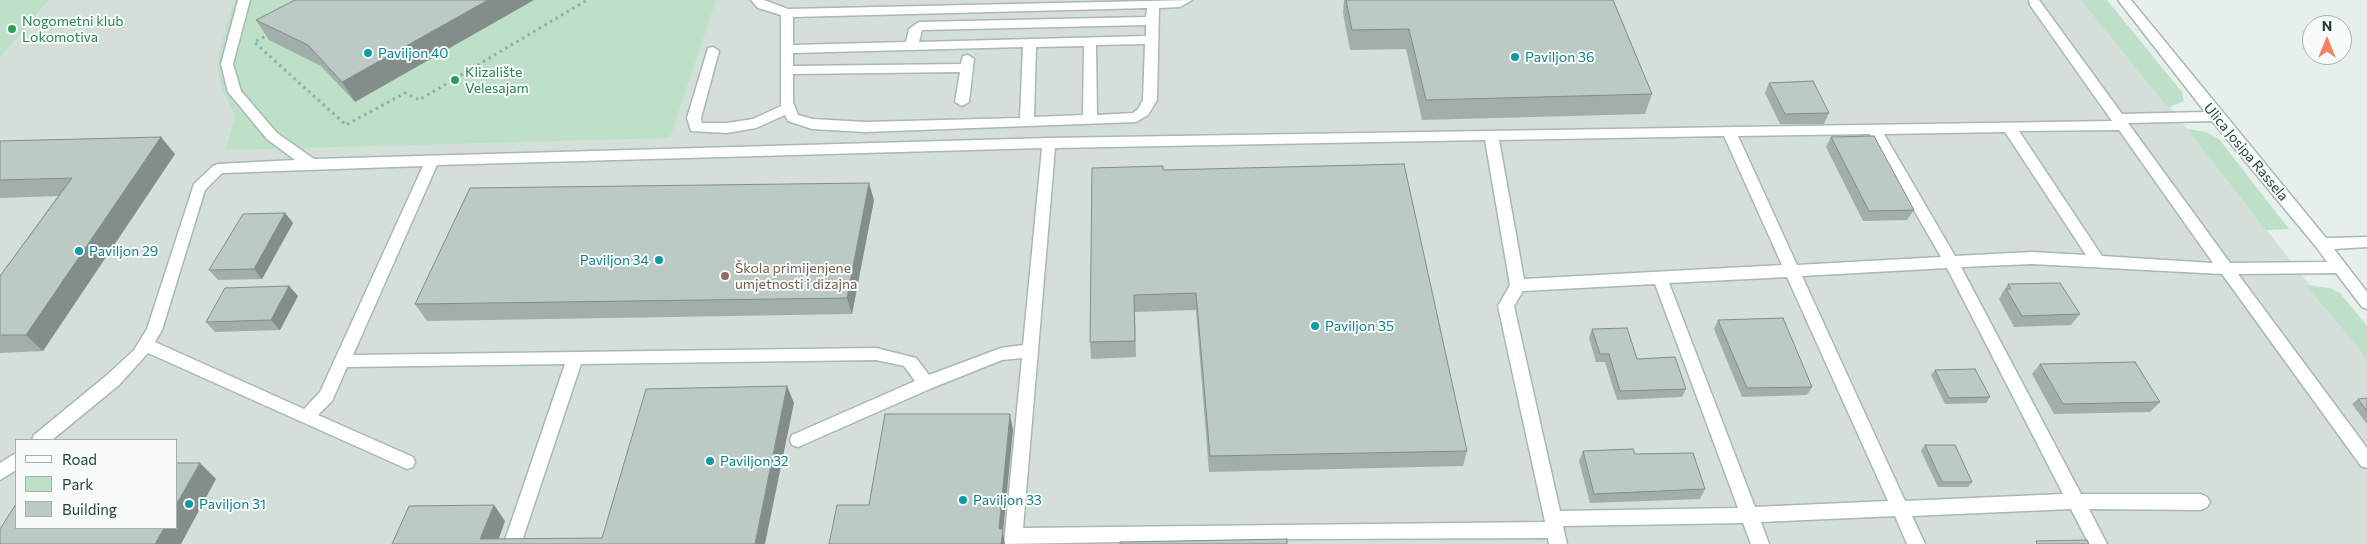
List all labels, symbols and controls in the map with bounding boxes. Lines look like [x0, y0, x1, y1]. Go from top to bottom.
place label: Nogometni klub Lokomotiva [22, 13, 124, 46]
north arrow [2302, 15, 2352, 65]
text: N [2322, 17, 2332, 34]
marker: Nogometni klub Lokomotiva [6, 23, 18, 35]
place label: Paviljon 40 [378, 45, 448, 61]
marker: Paviljon 40 [362, 47, 374, 59]
place label: Paviljon 36 [1525, 49, 1594, 65]
marker: Paviljon 36 [1509, 51, 1521, 63]
place label: Klizalište Velesajam [465, 64, 529, 96]
marker: Klizalište Velesajam [449, 74, 461, 86]
street label: Ulica Josipa Rassela [2200, 100, 2292, 204]
place label: Paviljon 29 [89, 243, 158, 259]
marker: Paviljon 29 [73, 245, 85, 257]
place label: Paviljon 34 [580, 252, 649, 268]
marker: Paviljon 34 [653, 254, 665, 266]
place label: Škola primijenjene umjetnosti i dizajna [735, 260, 857, 292]
marker: Škola primijenjene umjetnosti i dizajna [719, 270, 731, 282]
place label: Paviljon 35 [1325, 318, 1394, 334]
marker: Paviljon 35 [1309, 320, 1321, 332]
legend [15, 439, 178, 529]
text: Road [62, 450, 97, 468]
place label: Paviljon 32 [720, 453, 789, 469]
marker: Paviljon 32 [704, 455, 716, 467]
text: Park [62, 475, 93, 493]
place label: Paviljon 33 [973, 492, 1042, 508]
marker: Paviljon 33 [957, 494, 969, 506]
place label: Paviljon 31 [199, 496, 266, 512]
marker: Paviljon 31 [183, 498, 195, 510]
text: Building [62, 500, 117, 518]

